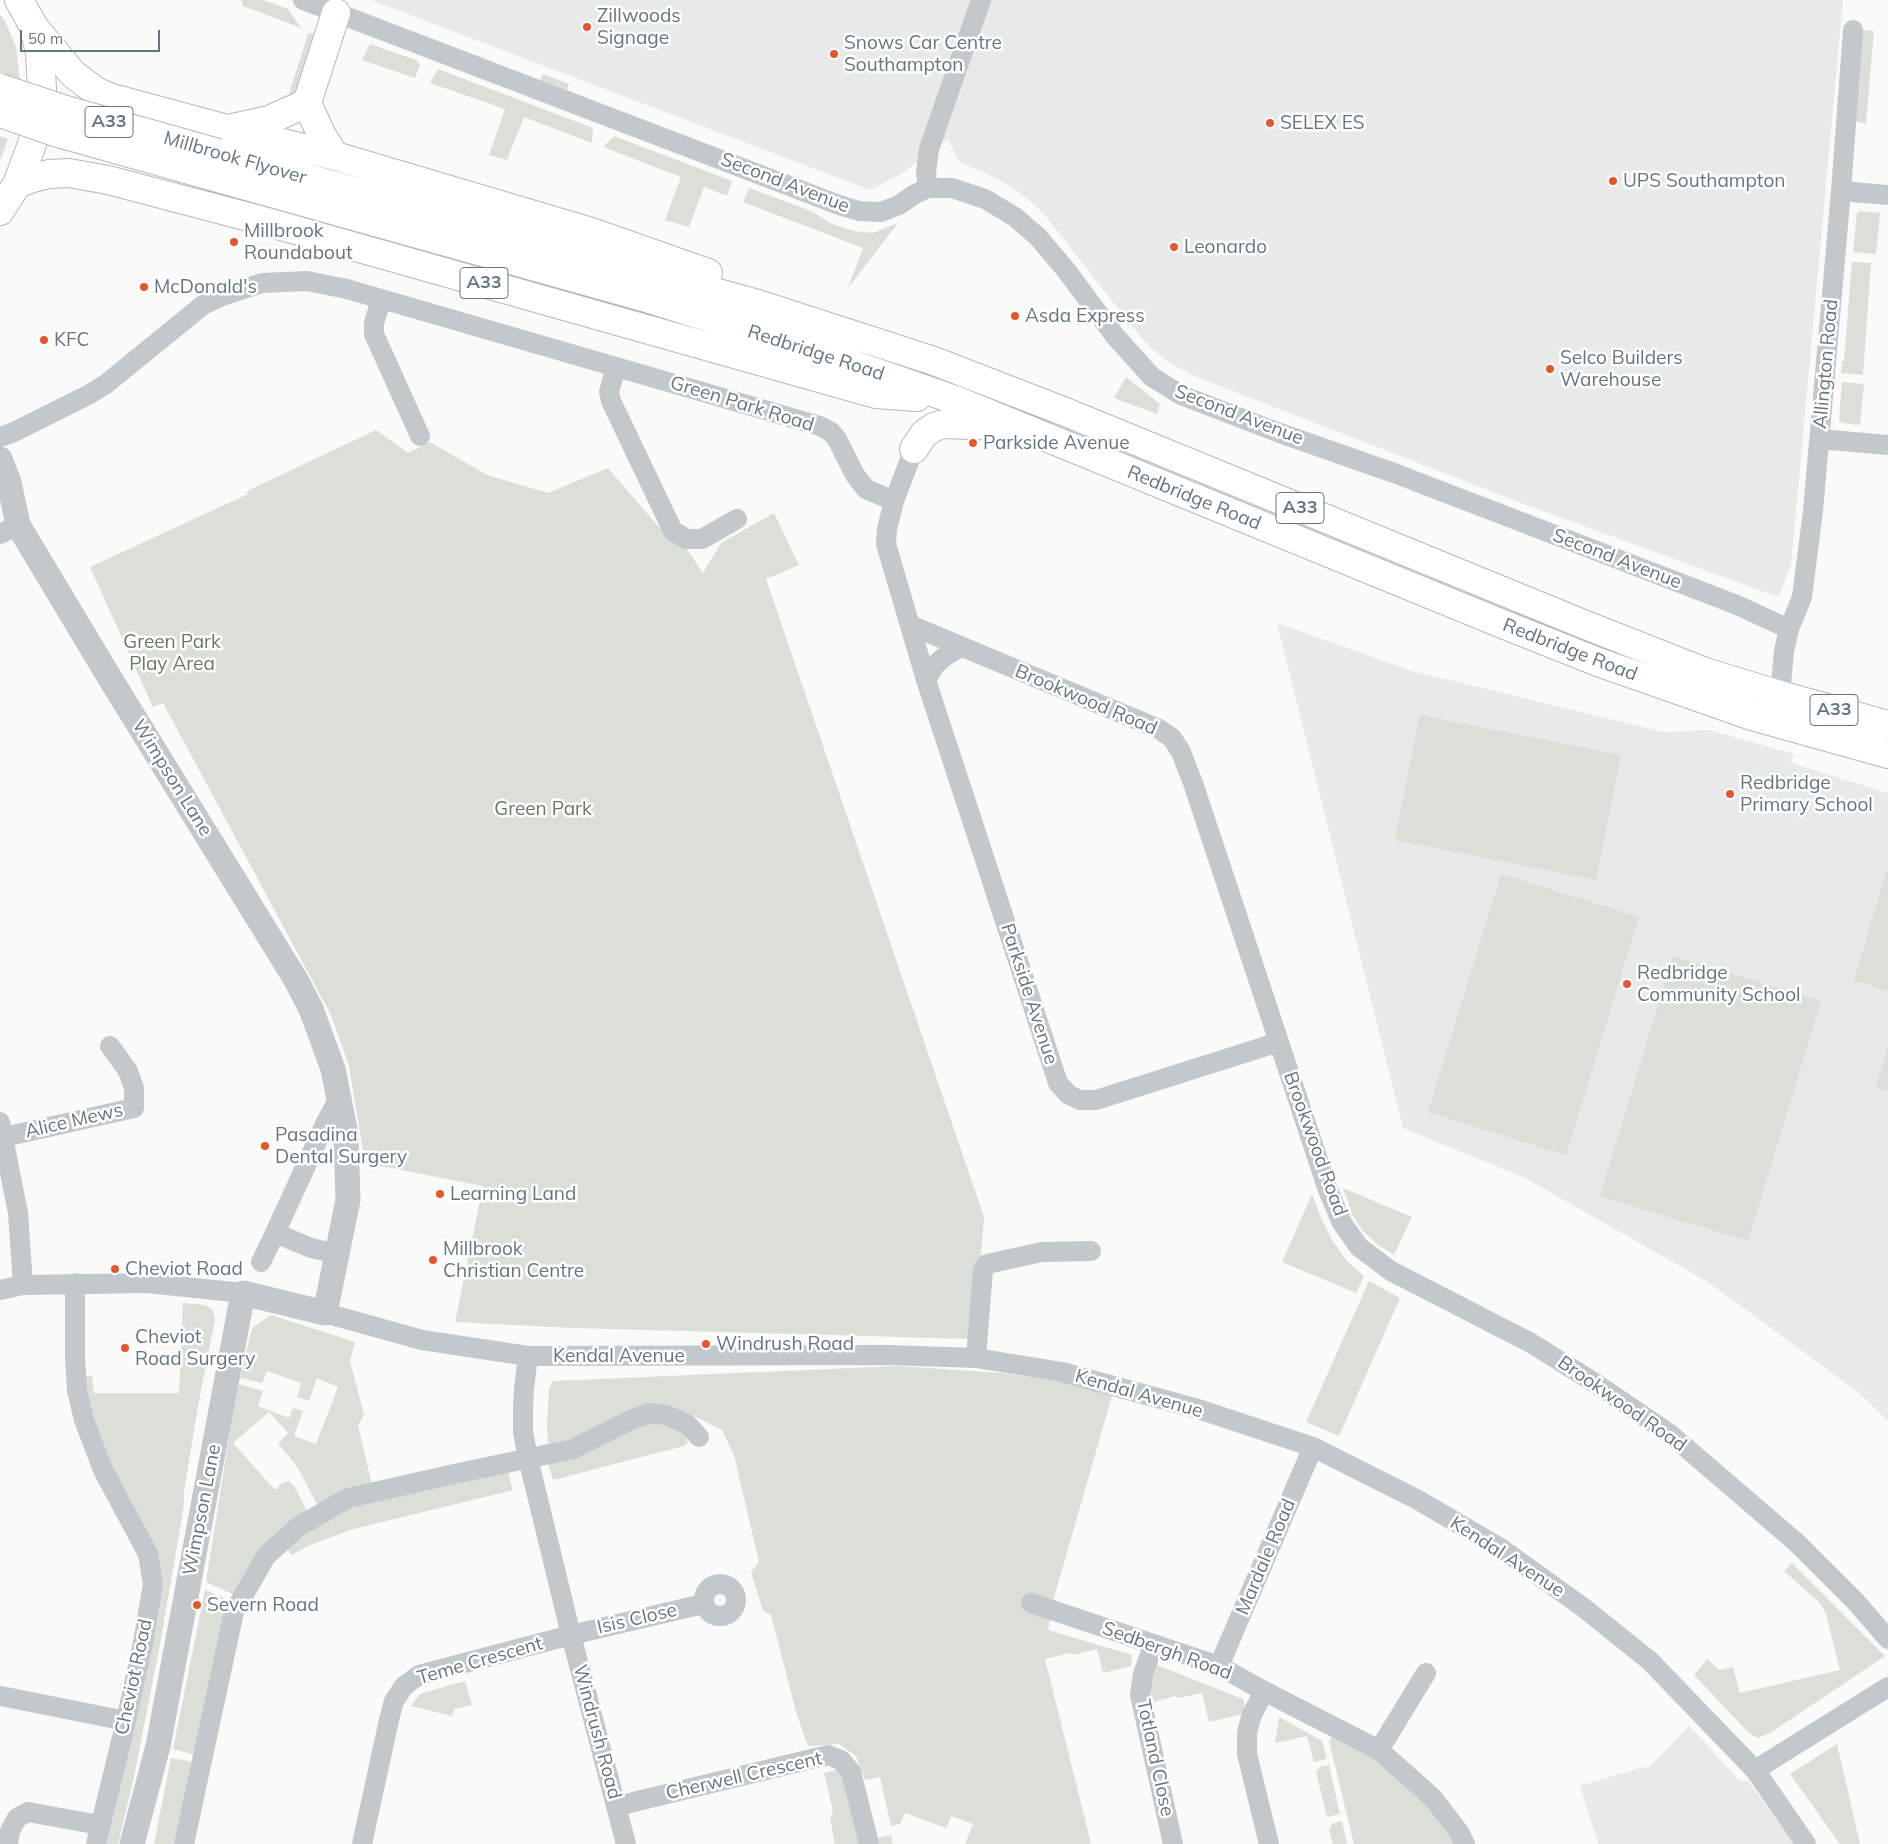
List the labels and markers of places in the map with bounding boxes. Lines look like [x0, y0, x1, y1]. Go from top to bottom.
place label: Zillwoods Signage [597, 5, 681, 49]
marker: Zillwoods Signage [581, 21, 593, 33]
place label: Snows Car Centre Southampton [844, 32, 1002, 76]
marker: Snows Car Centre Southampton [828, 48, 840, 60]
place label: SELEX ES [1280, 112, 1365, 134]
marker: SELEX ES [1264, 117, 1276, 129]
place label: UPS Southampton [1623, 170, 1785, 192]
marker: UPS Southampton [1607, 175, 1619, 187]
place label: Millbrook Roundabout [244, 220, 353, 264]
marker: Millbrook Roundabout [228, 236, 240, 248]
place label: Leonardo [1184, 236, 1267, 258]
marker: Leonardo [1168, 241, 1180, 253]
place label: McDonald's [154, 276, 257, 298]
marker: McDonald's [138, 281, 150, 293]
place label: Asda Express [1025, 305, 1145, 327]
marker: Asda Express [1009, 310, 1021, 322]
place label: KFC [54, 329, 89, 351]
marker: KFC [38, 334, 50, 346]
place label: Selco Builders Warehouse [1560, 347, 1683, 391]
marker: Selco Builders Warehouse [1544, 363, 1556, 375]
place label: Parkside Avenue [983, 432, 1130, 454]
marker: Parkside Avenue [967, 437, 979, 449]
place label: Redbridge Primary School [1740, 772, 1873, 816]
marker: Redbridge Primary School [1724, 788, 1736, 800]
place label: Redbridge Community School [1637, 962, 1801, 1006]
marker: Redbridge Community School [1621, 978, 1633, 990]
place label: Pasadina Dental Surgery [275, 1124, 407, 1168]
marker: Pasadina Dental Surgery [259, 1140, 271, 1152]
place label: Learning Land [450, 1183, 576, 1205]
marker: Learning Land [434, 1188, 446, 1200]
place label: Millbrook Christian Centre [443, 1238, 584, 1282]
marker: Millbrook Christian Centre [427, 1254, 439, 1266]
place label: Cheviot Road [125, 1258, 243, 1280]
marker: Cheviot Road [109, 1263, 121, 1275]
place label: Cheviot Road Surgery [135, 1326, 255, 1370]
place label: Windrush Road [716, 1333, 854, 1355]
marker: Windrush Road [700, 1338, 712, 1350]
marker: Cheviot Road Surgery [119, 1342, 131, 1354]
place label: Severn Road [207, 1594, 319, 1616]
marker: Severn Road [191, 1599, 203, 1611]

